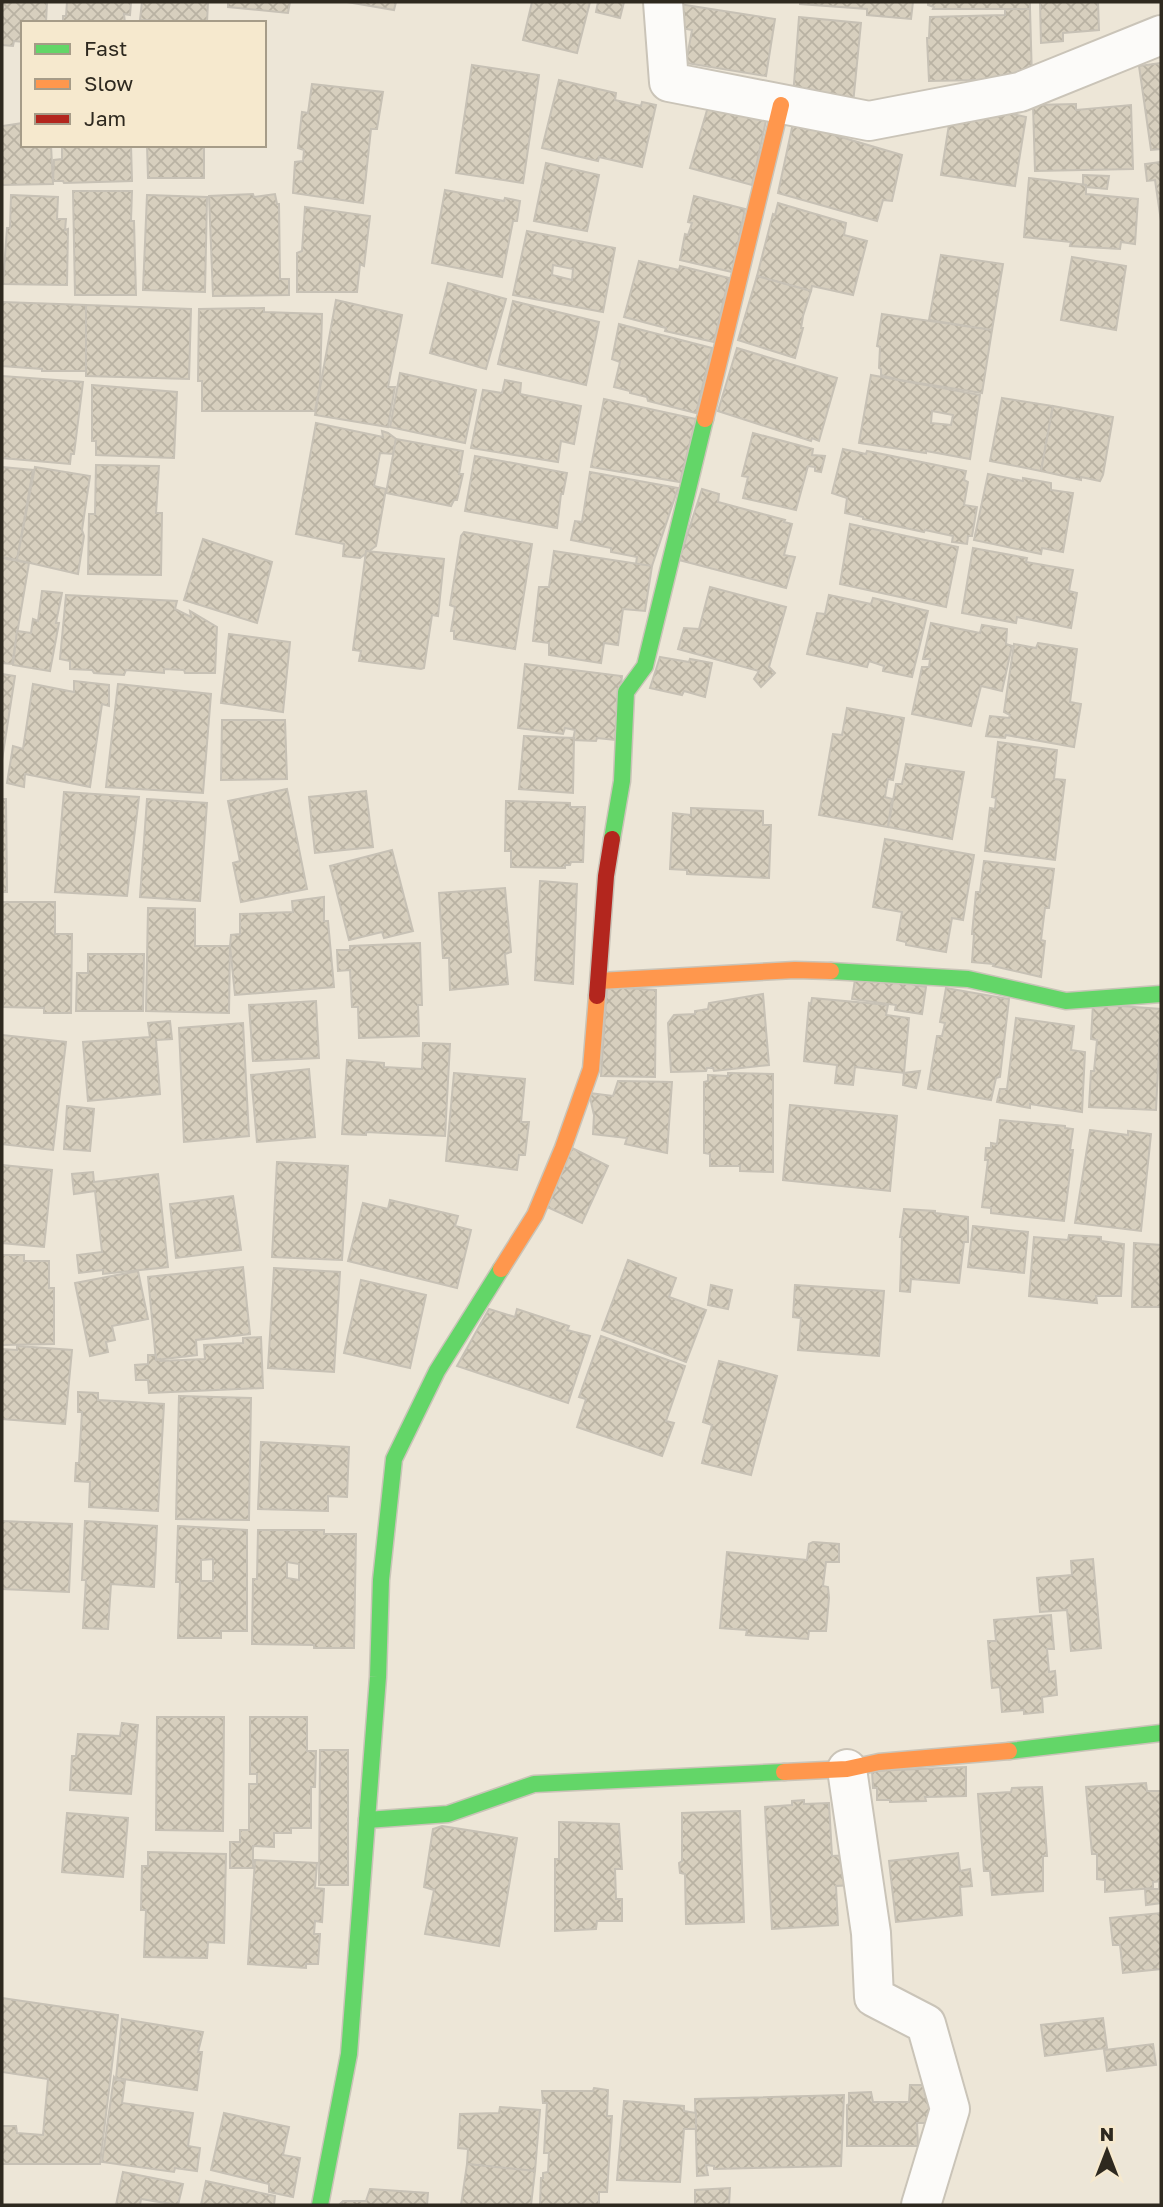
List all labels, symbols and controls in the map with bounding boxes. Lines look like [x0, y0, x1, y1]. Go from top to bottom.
legend [21, 21, 266, 147]
text: Fast [84, 35, 127, 61]
text: Slow [84, 70, 133, 96]
text: Jam [84, 105, 126, 131]
north arrow [1072, 2116, 1142, 2186]
text: N [1100, 2122, 1114, 2145]

